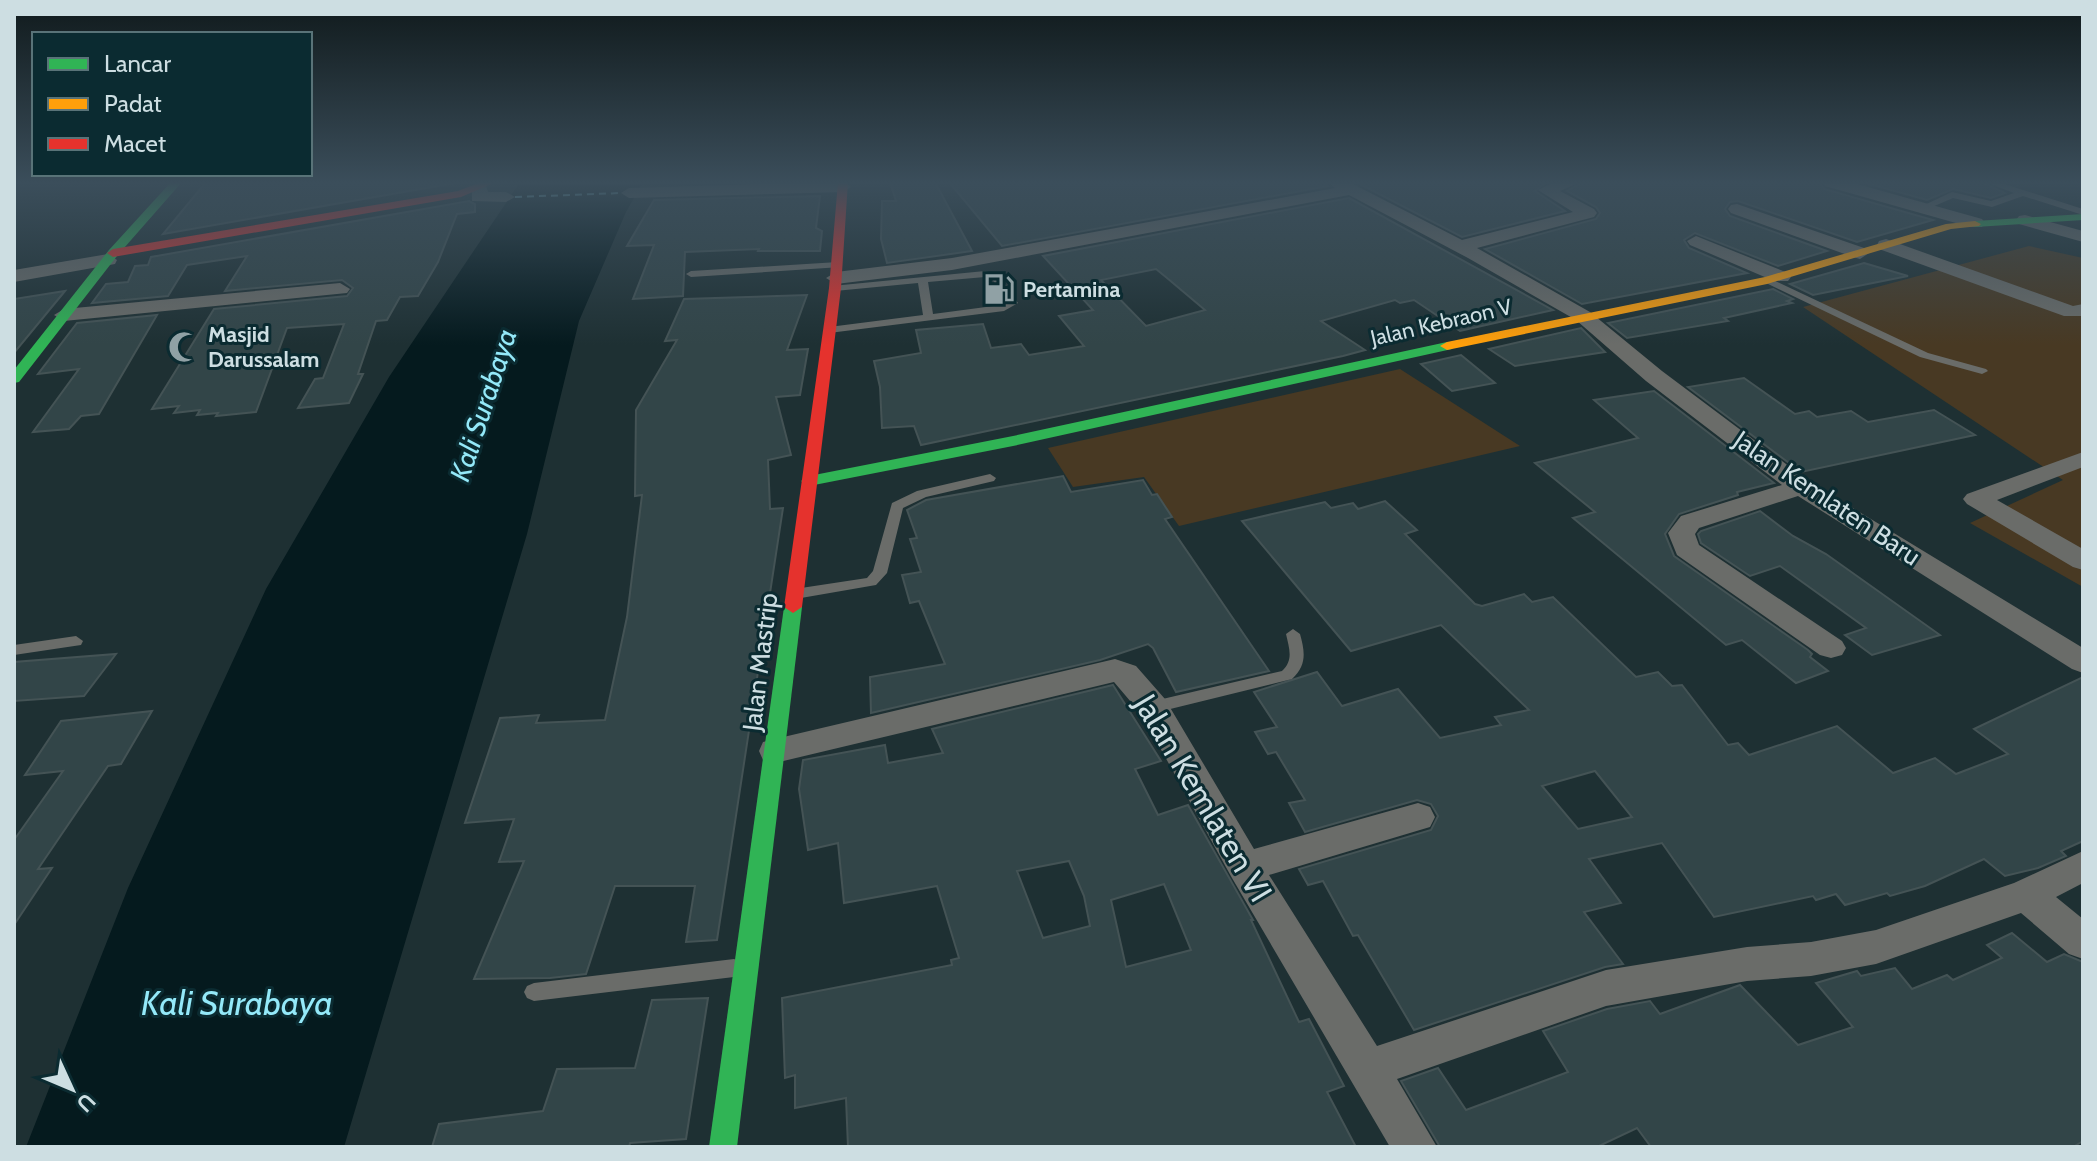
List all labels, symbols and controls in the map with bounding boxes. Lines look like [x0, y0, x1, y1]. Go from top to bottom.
legend [32, 32, 312, 176]
text: Lancar [104, 49, 171, 78]
text: Padat [104, 89, 162, 118]
text: Macet [104, 129, 166, 158]
fuel station icon: Pertamina [982, 272, 1016, 306]
place label: Pertamina [1023, 276, 1121, 303]
street label: Jalan Kebraon V [1367, 293, 1515, 352]
place label: Masjid Darussalam [208, 321, 319, 373]
water label: Kali Surabaya [442, 325, 524, 485]
mosque icon: Masjid Darussalam [167, 330, 201, 364]
street label: Jalan Kemlaten Baru [1727, 423, 1926, 572]
street label: Jalan Mastrip [736, 591, 784, 734]
street label: Jalan Kemlaten VI [1126, 686, 1281, 909]
water label: Kali Surabaya [141, 982, 333, 1024]
north arrow [32, 1049, 112, 1129]
text: U [71, 1087, 101, 1118]

